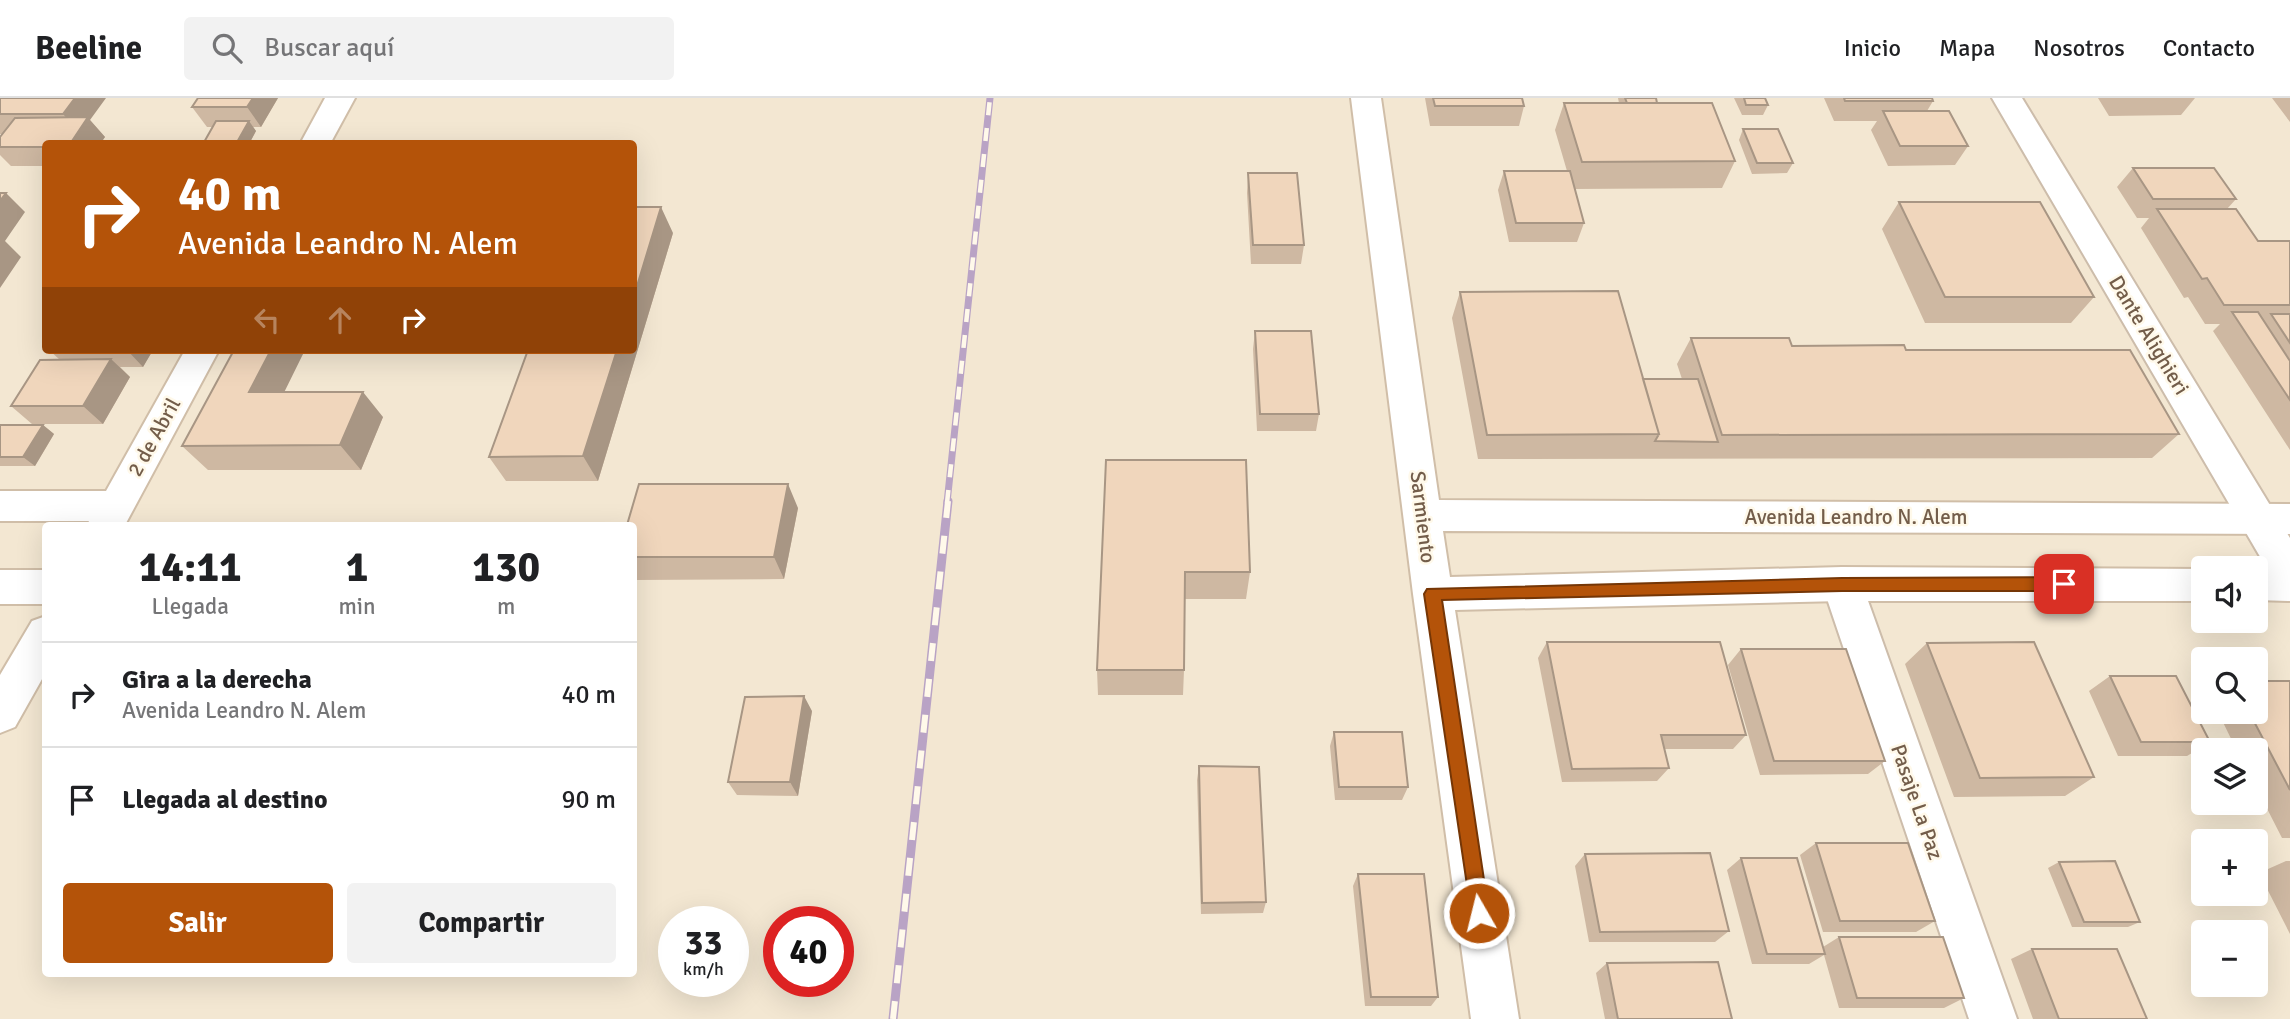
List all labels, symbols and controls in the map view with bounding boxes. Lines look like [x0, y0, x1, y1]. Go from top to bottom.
search box [184, 17, 674, 80]
text: Beeline [35, 28, 142, 69]
icon: search [208, 29, 246, 67]
text: Buscar aquí [264, 32, 394, 64]
text: Inicio [1844, 33, 1901, 63]
text: Mapa [1939, 33, 1995, 63]
text: Nosotros [2033, 33, 2125, 63]
text: Contacto [2163, 33, 2255, 63]
text: 40 m [178, 164, 281, 224]
icon: right [63, 168, 154, 259]
text: Avenida Leandro N. Alem [178, 224, 518, 263]
street label: Dante Alighieri [2103, 271, 2195, 399]
icon: left [248, 301, 286, 339]
icon: ahead [321, 301, 359, 339]
icon: right [394, 301, 432, 339]
street label: 2 de Abril [122, 393, 186, 481]
street label: Sarmiento [1404, 470, 1442, 564]
street label: Avenida Leandro N. Alem [1744, 504, 1968, 530]
text: 14:11 [139, 542, 242, 593]
text: 1 [346, 542, 368, 593]
text: 130 [472, 542, 540, 593]
pin [2034, 554, 2094, 614]
map controls [2191, 556, 2268, 997]
button: sound [2191, 556, 2268, 633]
icon: arrive [2045, 565, 2083, 603]
text: Llegada [152, 592, 229, 621]
text: min [338, 592, 376, 621]
text: m [497, 592, 515, 621]
button: search [2191, 647, 2268, 724]
text: Gira a la derecha [122, 664, 312, 696]
icon: right [63, 676, 101, 714]
text: 40 m [561, 679, 616, 711]
text: Avenida Leandro N. Alem [122, 696, 366, 725]
button: layers [2191, 738, 2268, 815]
street label: Pasaje La Paz [1885, 741, 1949, 863]
icon: arrive [63, 781, 101, 819]
text: Llegada al destino [122, 784, 328, 816]
text: 90 m [561, 784, 616, 816]
button: + [2191, 829, 2268, 906]
position arrow [1442, 876, 1516, 950]
button: Salir [63, 883, 333, 963]
button: Compartir [347, 883, 616, 963]
speed limit sign: 40 [763, 906, 854, 997]
button: − [2191, 920, 2268, 997]
text: 33 [685, 921, 722, 964]
text: km/h [683, 958, 724, 980]

